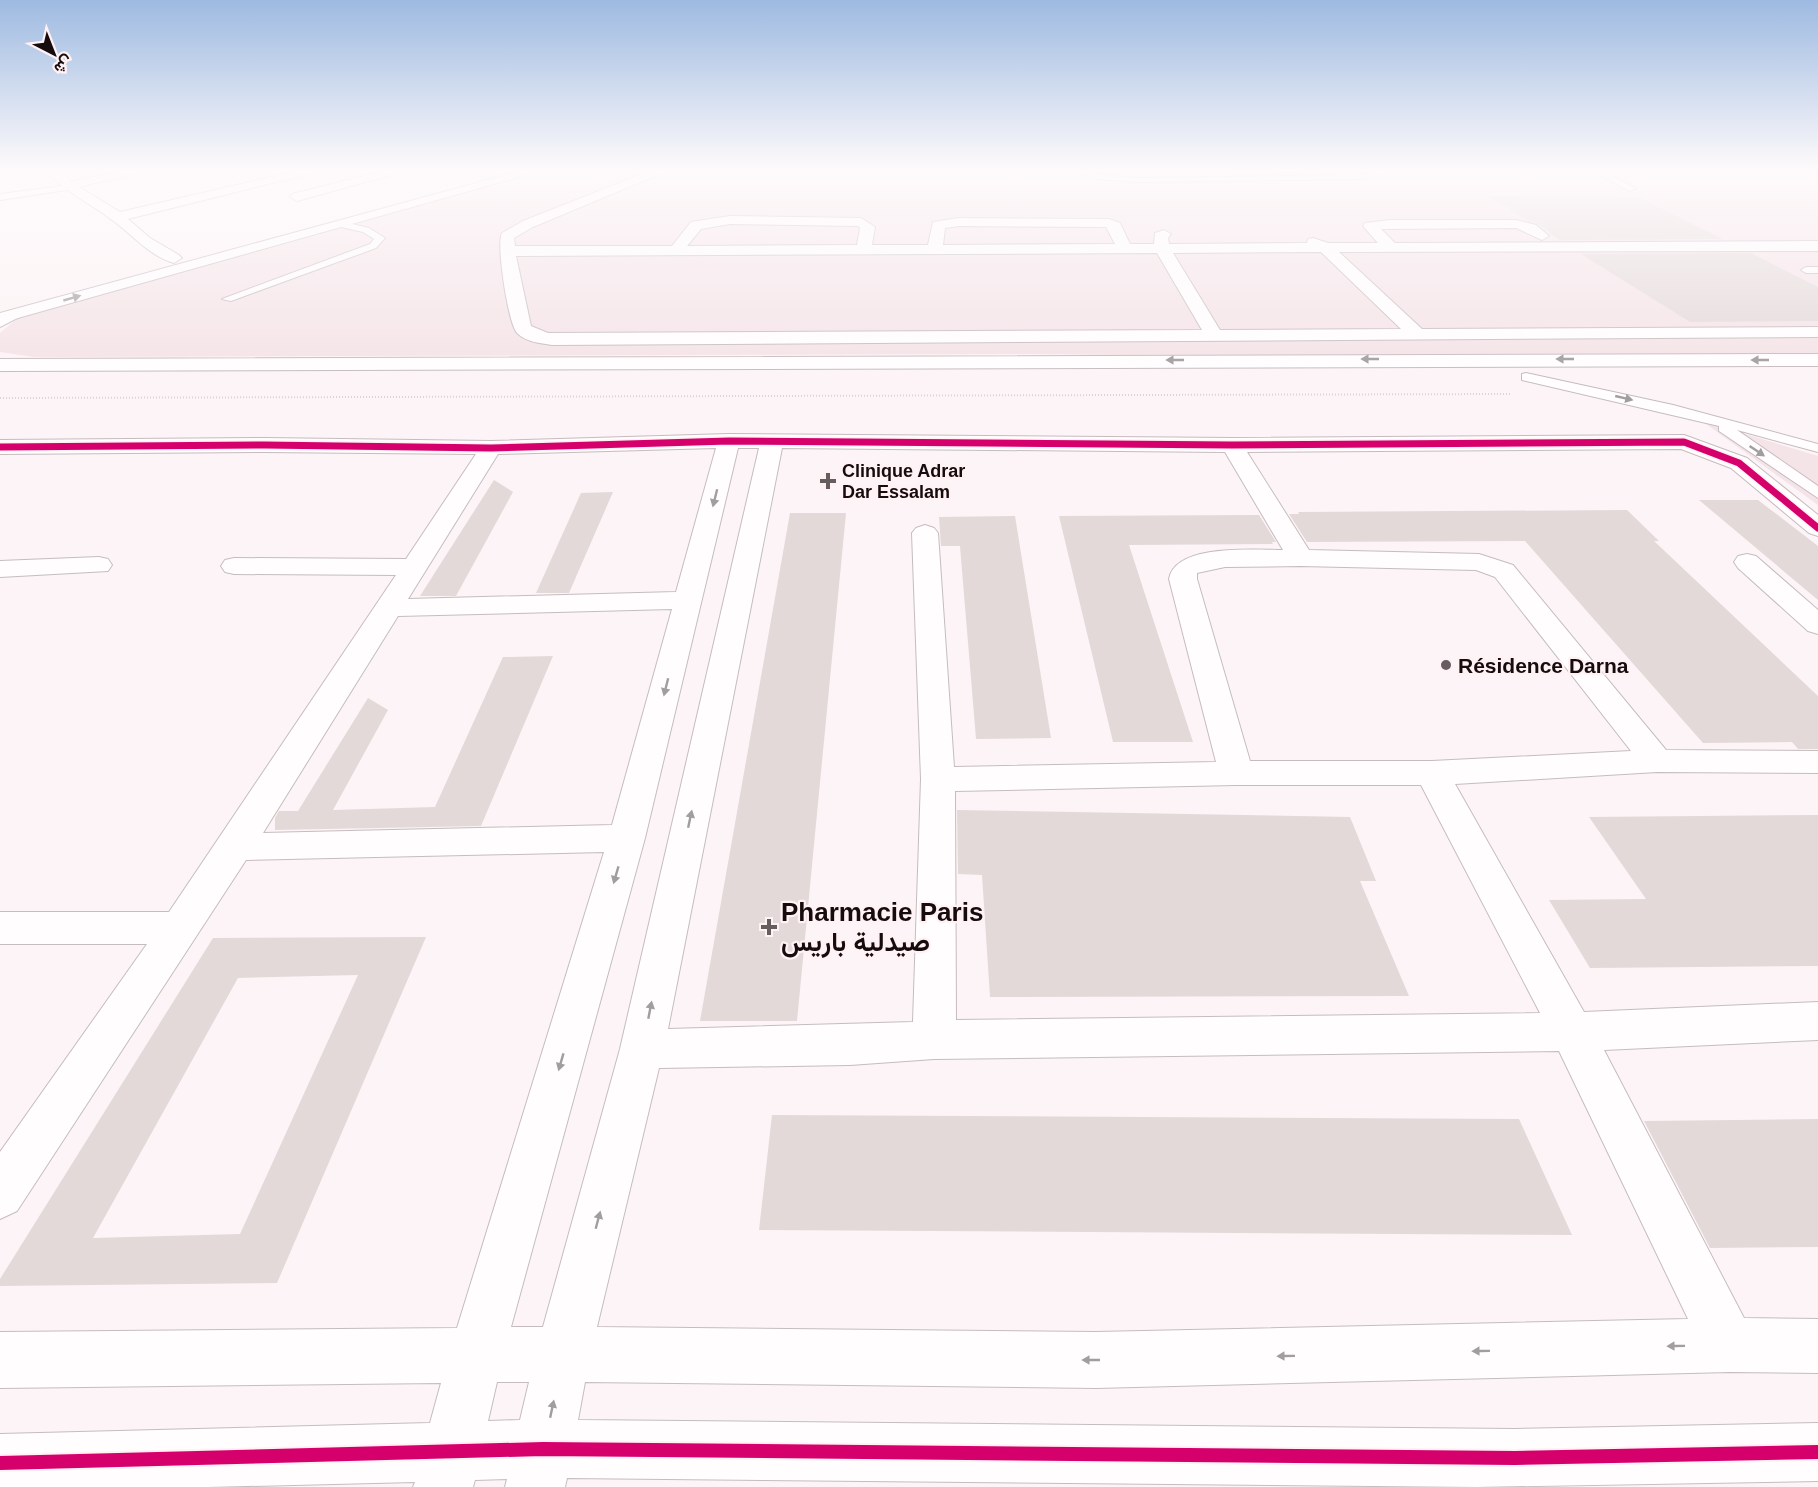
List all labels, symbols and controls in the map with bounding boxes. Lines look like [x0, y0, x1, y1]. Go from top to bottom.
north arrow [24, 24, 84, 84]
text: ش [50, 51, 77, 78]
one-way arrow [64, 293, 82, 302]
one-way arrow [1360, 354, 1379, 364]
one-way arrow [1555, 354, 1574, 364]
one-way arrow [1165, 355, 1184, 365]
one-way arrow [1750, 355, 1769, 365]
one-way arrow [1615, 393, 1634, 403]
one-way arrow [1749, 445, 1765, 457]
place label: Clinique Adrar Dar Essalam [842, 461, 965, 502]
marker: Clinique Adrar Dar Essalam [819, 472, 837, 490]
one-way arrow [709, 489, 719, 507]
place label: Résidence Darna [1458, 654, 1629, 677]
marker: Résidence Darna [1439, 658, 1453, 672]
one-way arrow [661, 677, 671, 696]
one-way arrow [685, 810, 695, 829]
one-way arrow [611, 866, 620, 884]
place label: Pharmacie Paris صيدلية باريس [781, 897, 983, 958]
marker: Pharmacie Paris صيدلية باريس [762, 920, 776, 934]
one-way arrow [646, 1000, 655, 1019]
one-way arrow [556, 1053, 565, 1071]
one-way arrow [593, 1211, 603, 1229]
one-way arrow [1666, 1342, 1685, 1351]
one-way arrow [1471, 1346, 1490, 1356]
one-way arrow [1276, 1351, 1295, 1360]
one-way arrow [1081, 1355, 1100, 1365]
one-way arrow [547, 1400, 557, 1418]

